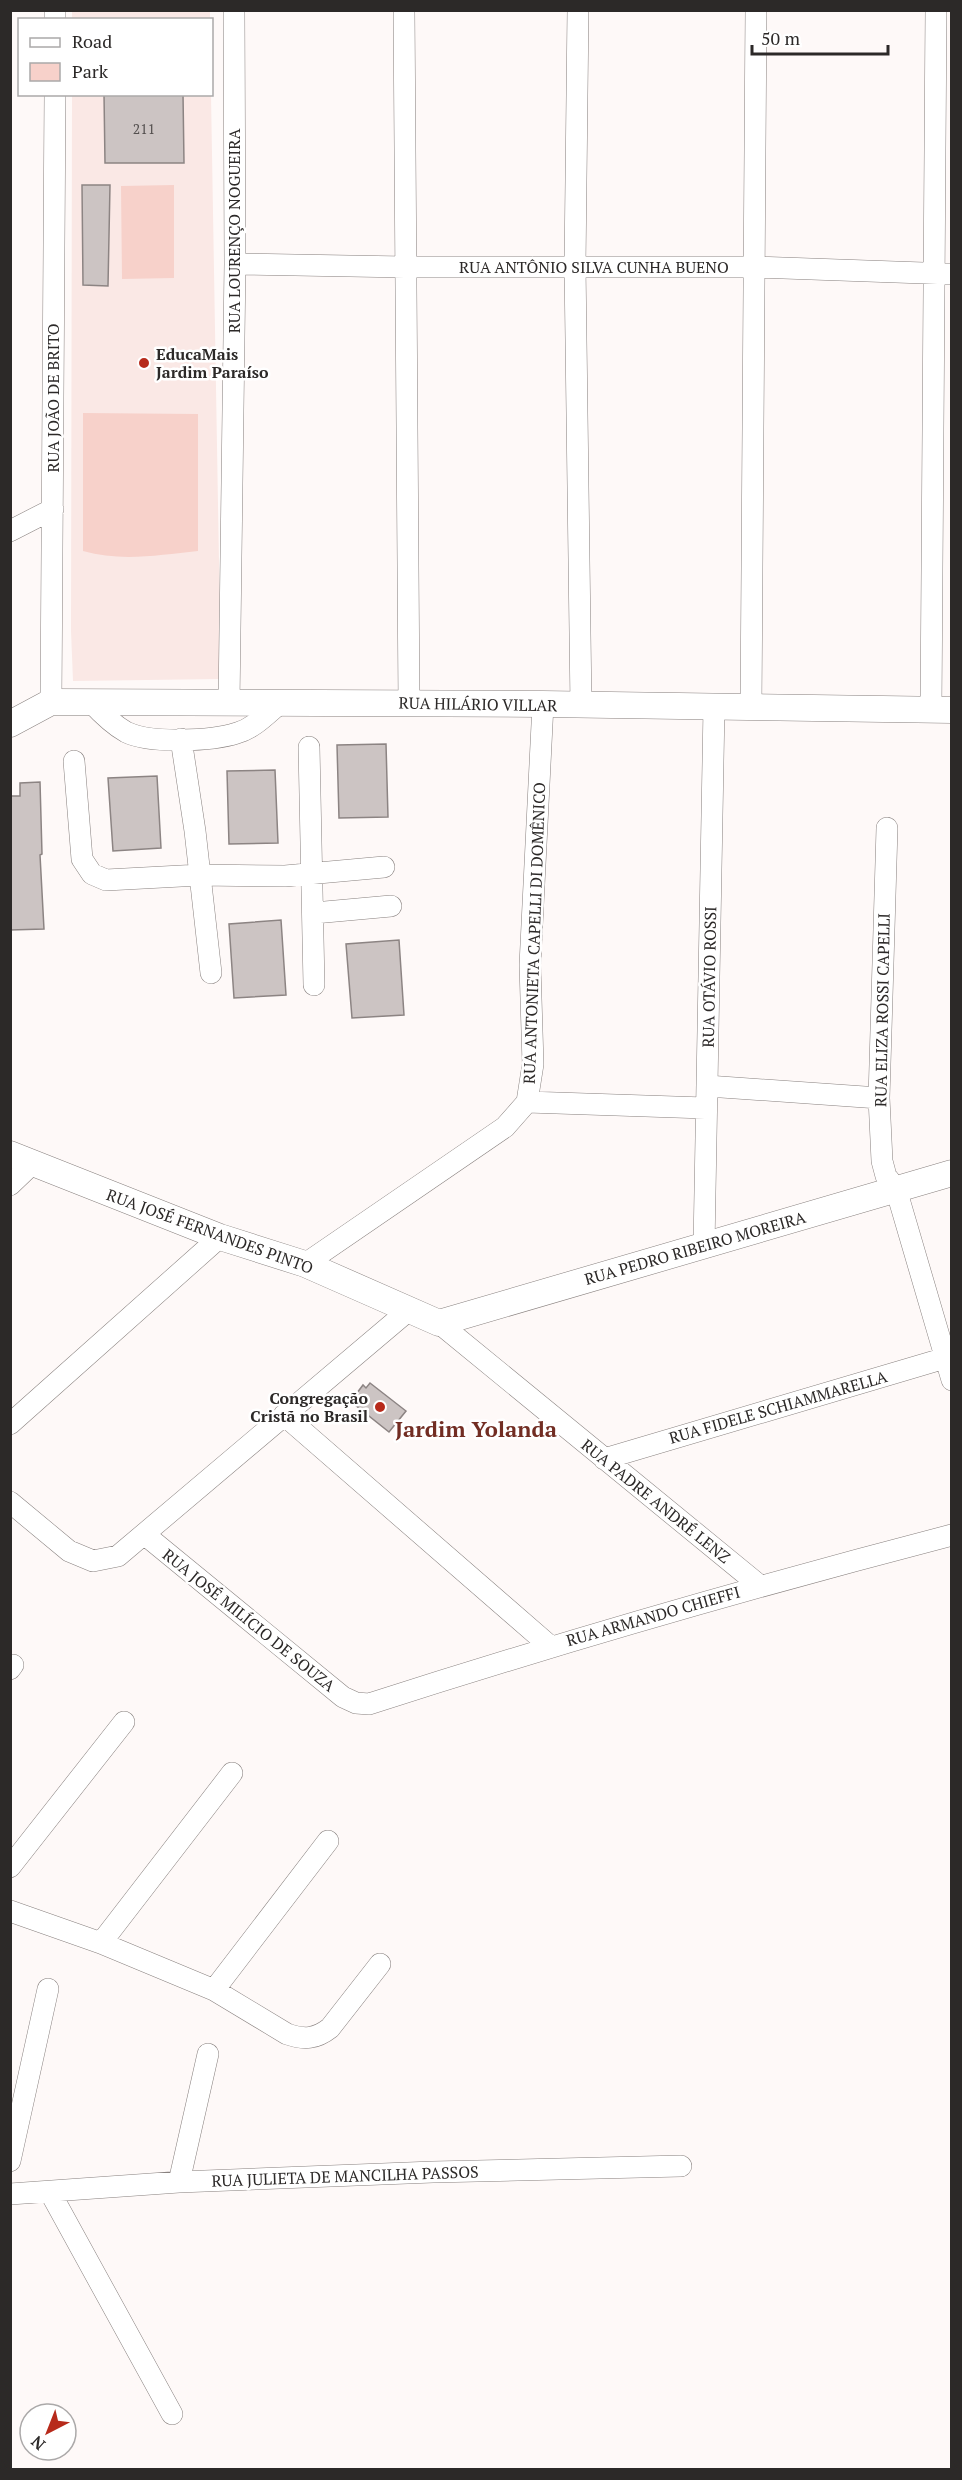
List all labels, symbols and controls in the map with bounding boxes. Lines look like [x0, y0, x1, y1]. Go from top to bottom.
legend [18, 18, 213, 96]
scale bar [752, 18, 888, 56]
text: 50 m [761, 26, 801, 50]
text: Road [72, 29, 112, 53]
text: Park [72, 59, 109, 83]
house number: 211 [133, 119, 155, 138]
street label: RUA LOURENÇO NOGUEIRA [223, 129, 245, 333]
street label: RUA ANTÔNIO SILVA CUNHA BUENO [459, 256, 729, 278]
street label: RUA JOÃO DE BRITO [42, 323, 64, 473]
place label: EducaMais Jardim Paraíso [156, 343, 269, 383]
marker: EducaMais Jardim Paraíso [137, 356, 151, 370]
street label: RUA HILÁRIO VILLAR [398, 692, 558, 716]
street label: RUA ANTONIETA CAPELLI DI DOMÊNICO [518, 782, 550, 1084]
street label: RUA OTÁVIO ROSSI [697, 906, 721, 1048]
street label: RUA ELIZA ROSSI CAPELLI [869, 913, 895, 1107]
street label: RUA JOSÉ FERNANDES PINTO [104, 1183, 316, 1279]
street label: RUA PEDRO RIBEIRO MOREIRA [582, 1206, 808, 1290]
street label: RUA FIDELE SCHIAMMARELLA [666, 1365, 890, 1449]
place label: Congregação Cristã no Brasil [250, 1387, 368, 1427]
marker: Congregação Cristã no Brasil [373, 1400, 387, 1414]
district label: Jardim Yolanda [395, 1414, 557, 1443]
street label: RUA PADRE ANDRÉ LENZ [577, 1434, 735, 1568]
street label: RUA JOSÉ MILÍCIO DE SOUZA [158, 1543, 340, 1697]
street label: RUA ARMANDO CHIEFFI [564, 1581, 742, 1651]
street label: RUA JULIETA DE MANCILHA PASSOS [211, 2160, 479, 2192]
north arrow [18, 2402, 78, 2462]
text: N [26, 2431, 50, 2455]

